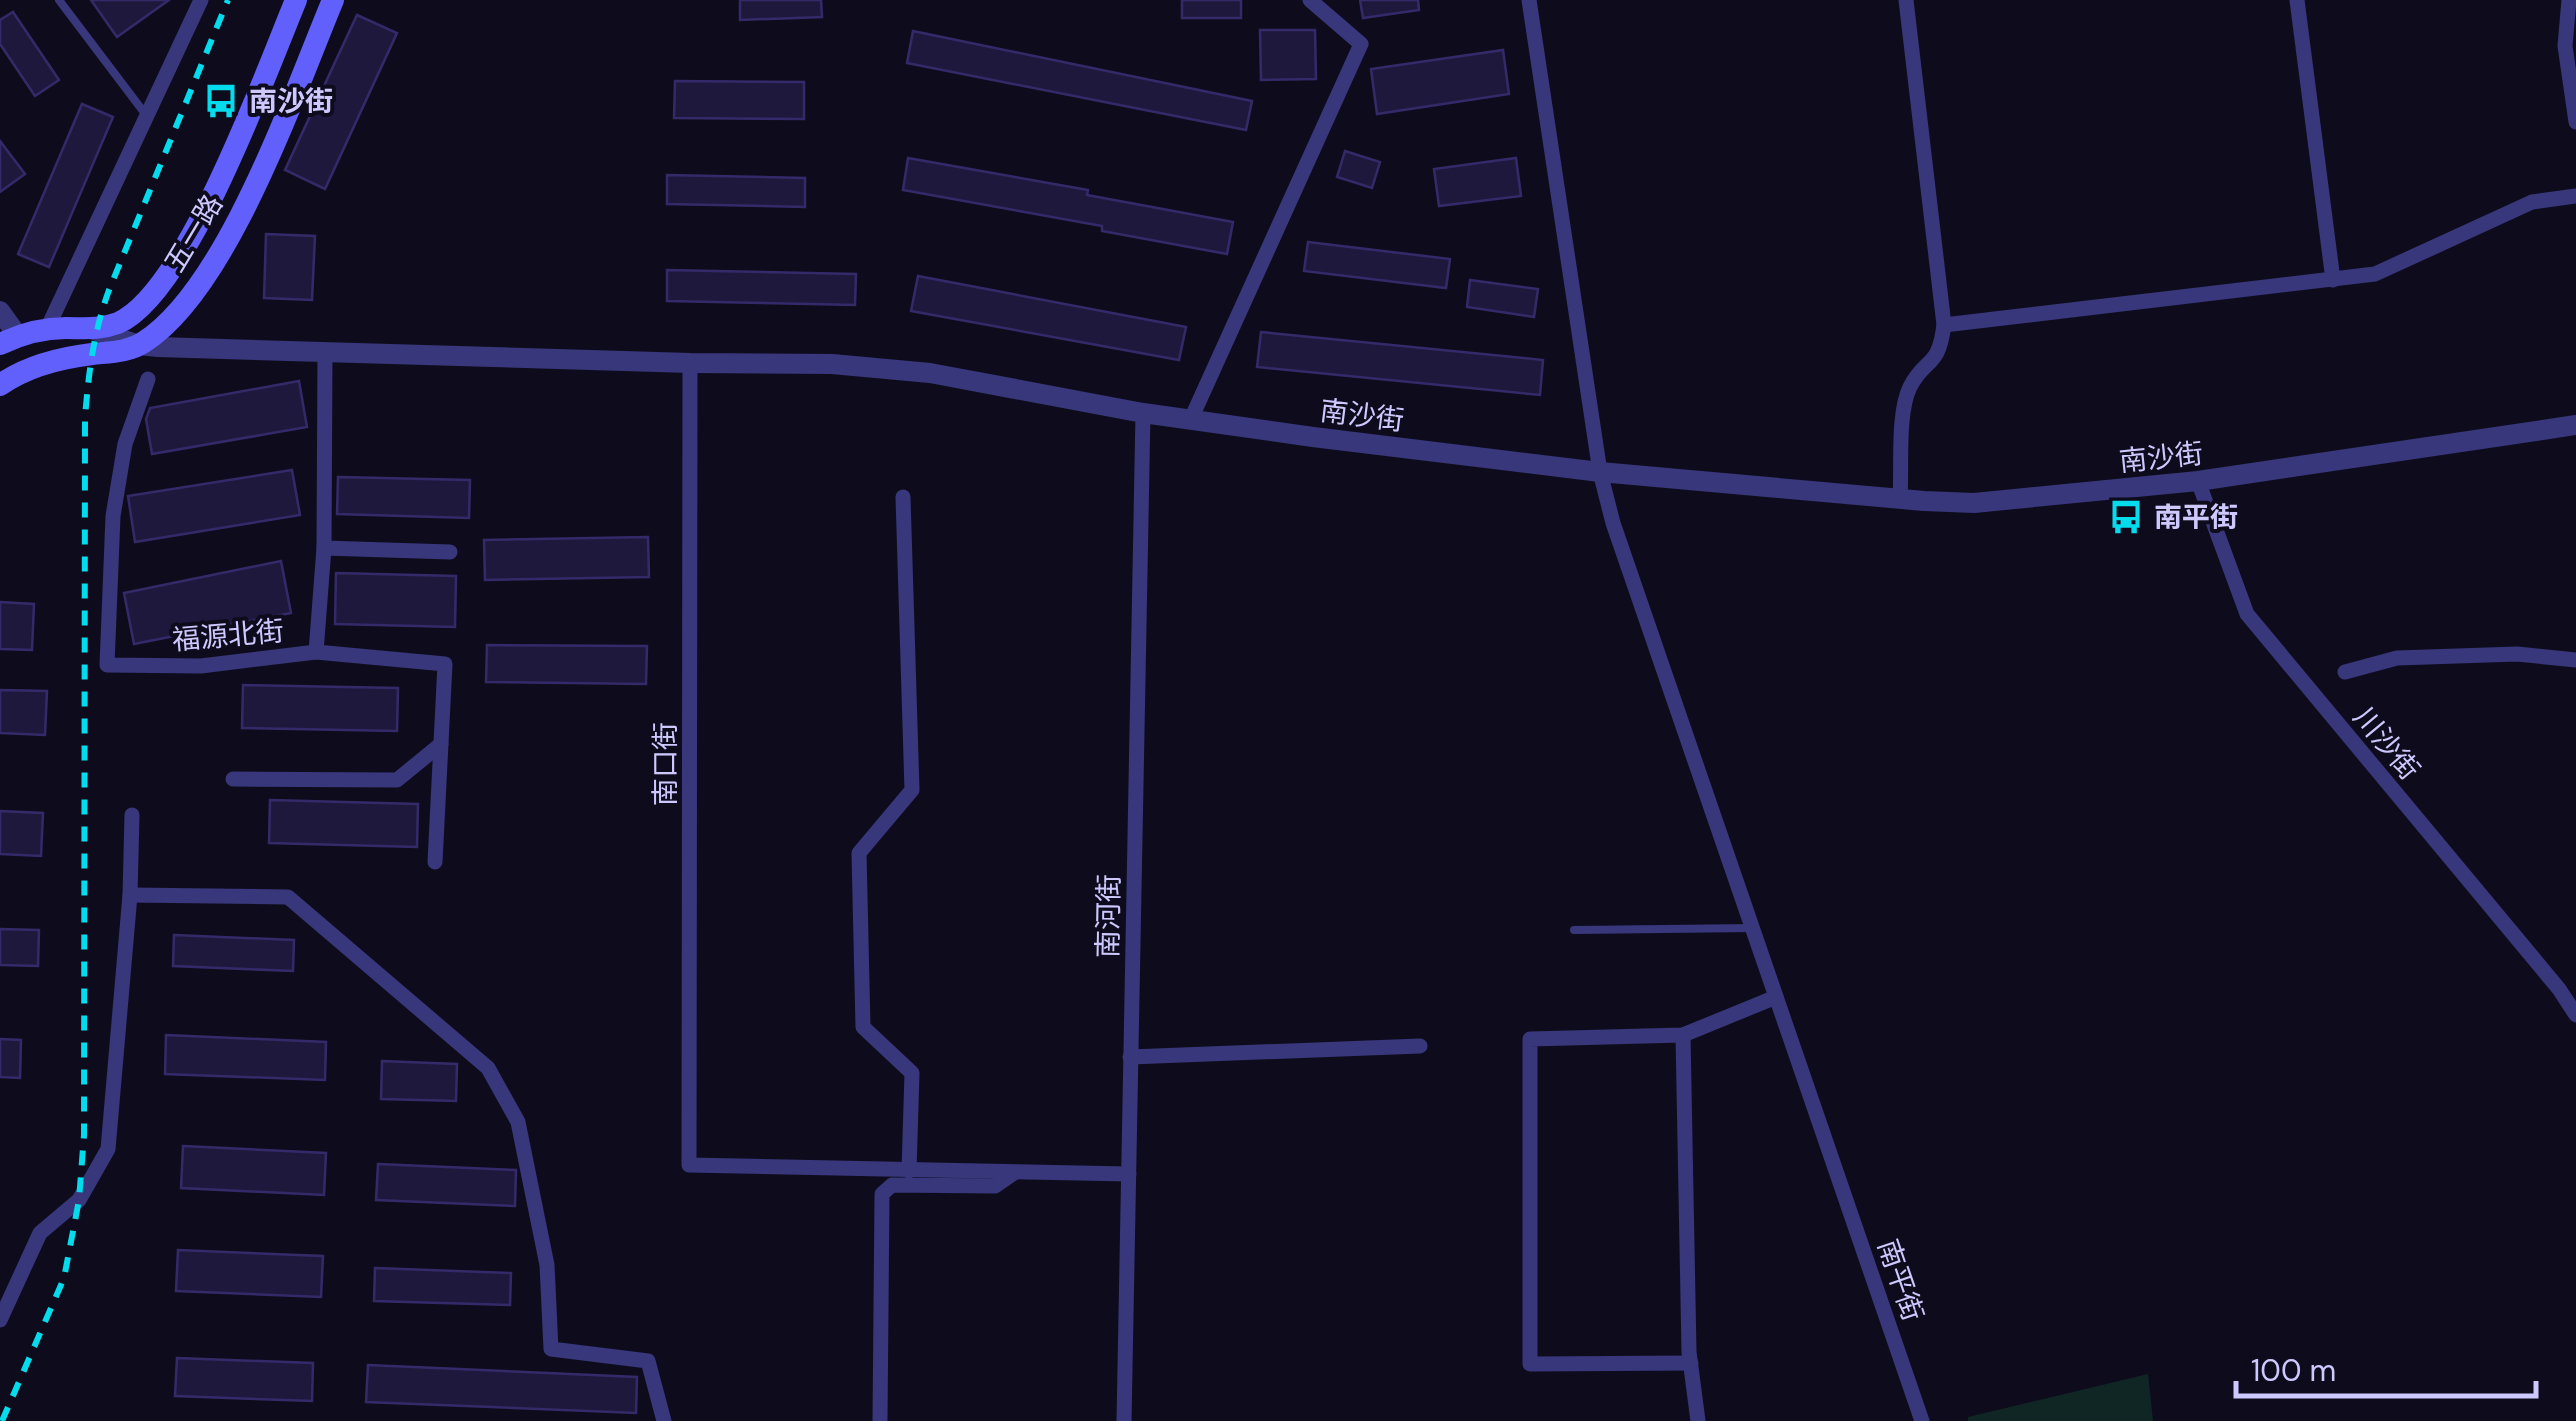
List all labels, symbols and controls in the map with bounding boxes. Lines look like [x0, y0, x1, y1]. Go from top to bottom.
bus stop icon: 南沙街 [202, 82, 240, 120]
place label: 南沙街 [249, 83, 333, 120]
street label: 五一路 [156, 188, 231, 279]
street label: 南沙街 [1318, 392, 1406, 439]
street label: 南沙街 [2117, 435, 2205, 480]
bus stop icon: 南平街 [2107, 498, 2145, 536]
place label: 南平街 [2154, 499, 2238, 536]
street label: 福源北街 [171, 612, 285, 659]
street label: 川沙街 [2345, 699, 2428, 787]
street label: 南口街 [647, 722, 684, 806]
street label: 南河街 [1089, 874, 1128, 958]
street label: 南平街 [1869, 1234, 1932, 1326]
scale bar [2236, 1336, 2536, 1398]
text: 100 m [2251, 1351, 2336, 1390]

